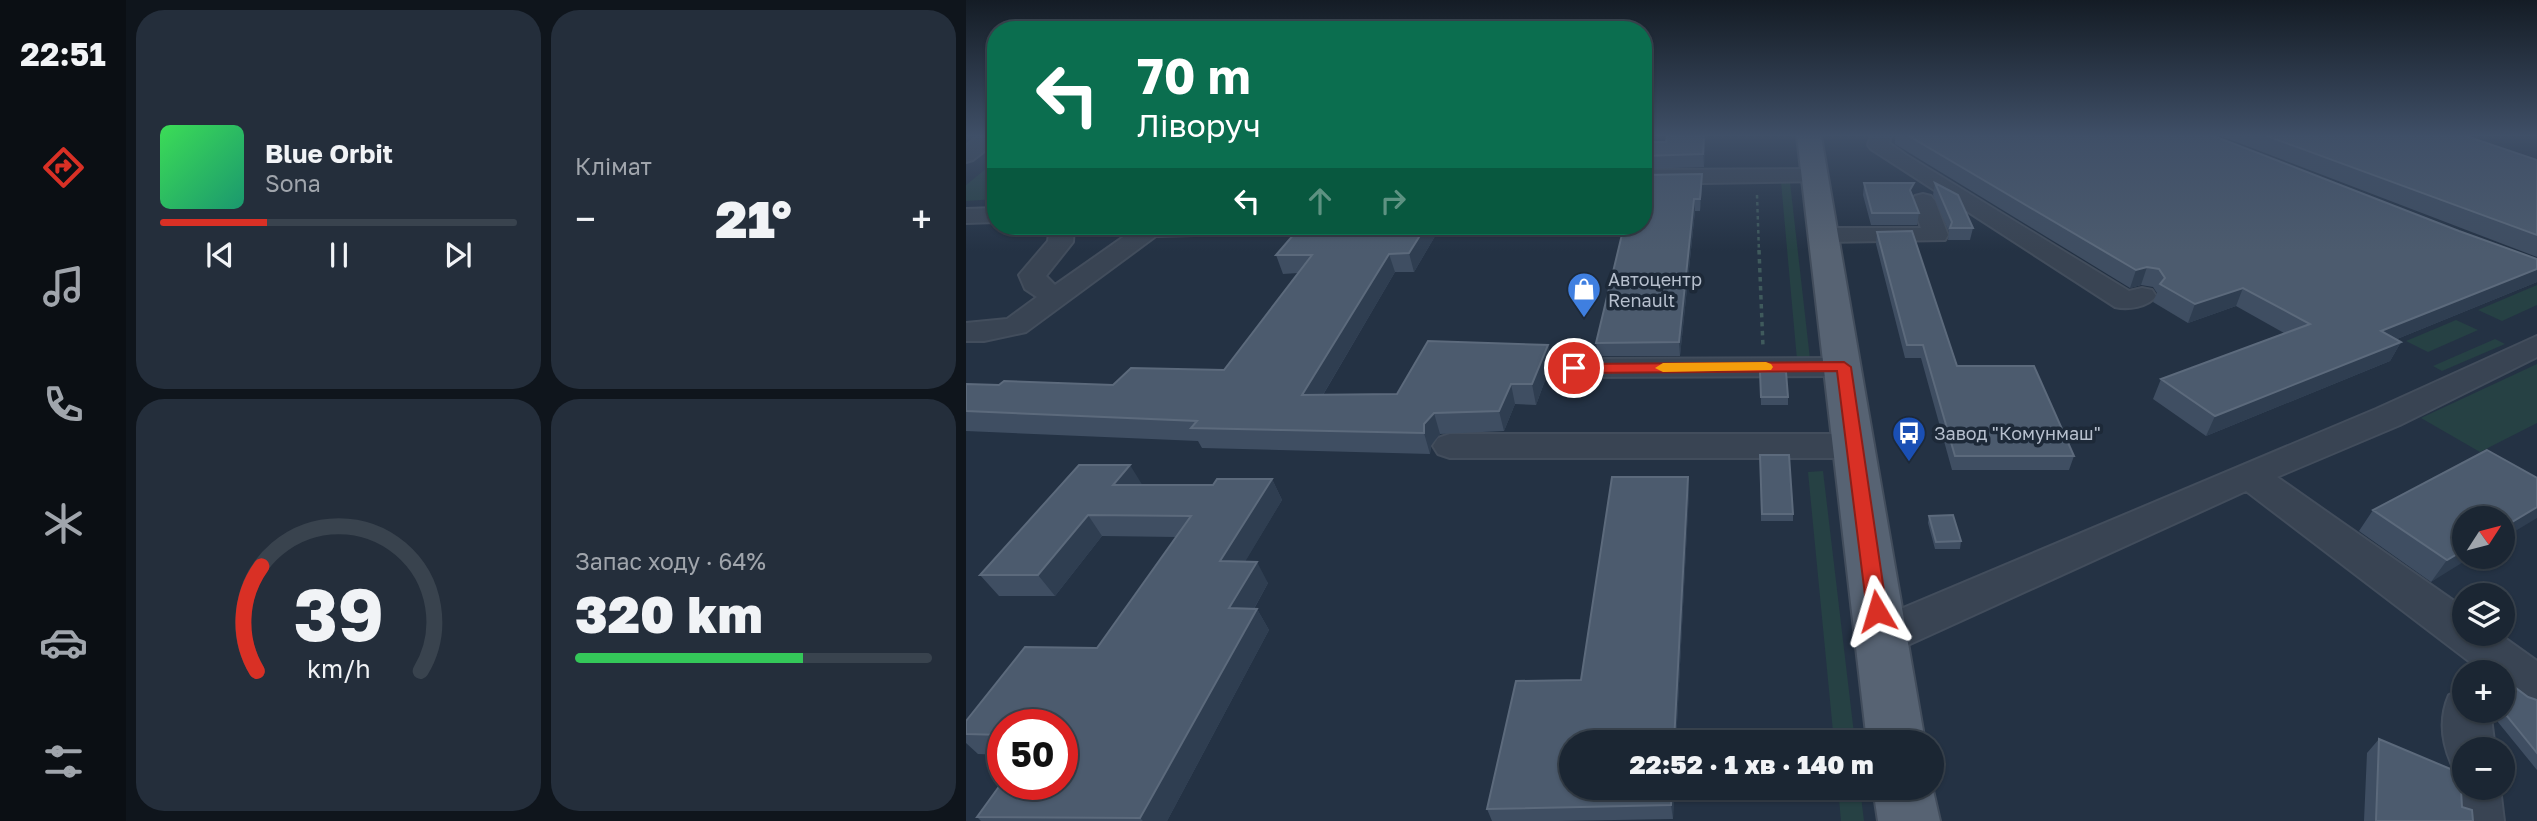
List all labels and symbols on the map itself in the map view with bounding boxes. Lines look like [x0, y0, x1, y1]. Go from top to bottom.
place label: Автоцентр Renault [1608, 268, 1702, 311]
shop icon: Автоцентр Renault [1565, 270, 1603, 319]
pin [1544, 338, 1604, 398]
bus stop icon: Завод "Комунмаш" [1890, 414, 1928, 463]
place label: Завод "Комунмаш" [1934, 422, 2101, 444]
north arrow [2452, 506, 2515, 569]
position arrow [1840, 574, 1914, 648]
speed limit sign: 50 [987, 709, 1078, 800]

